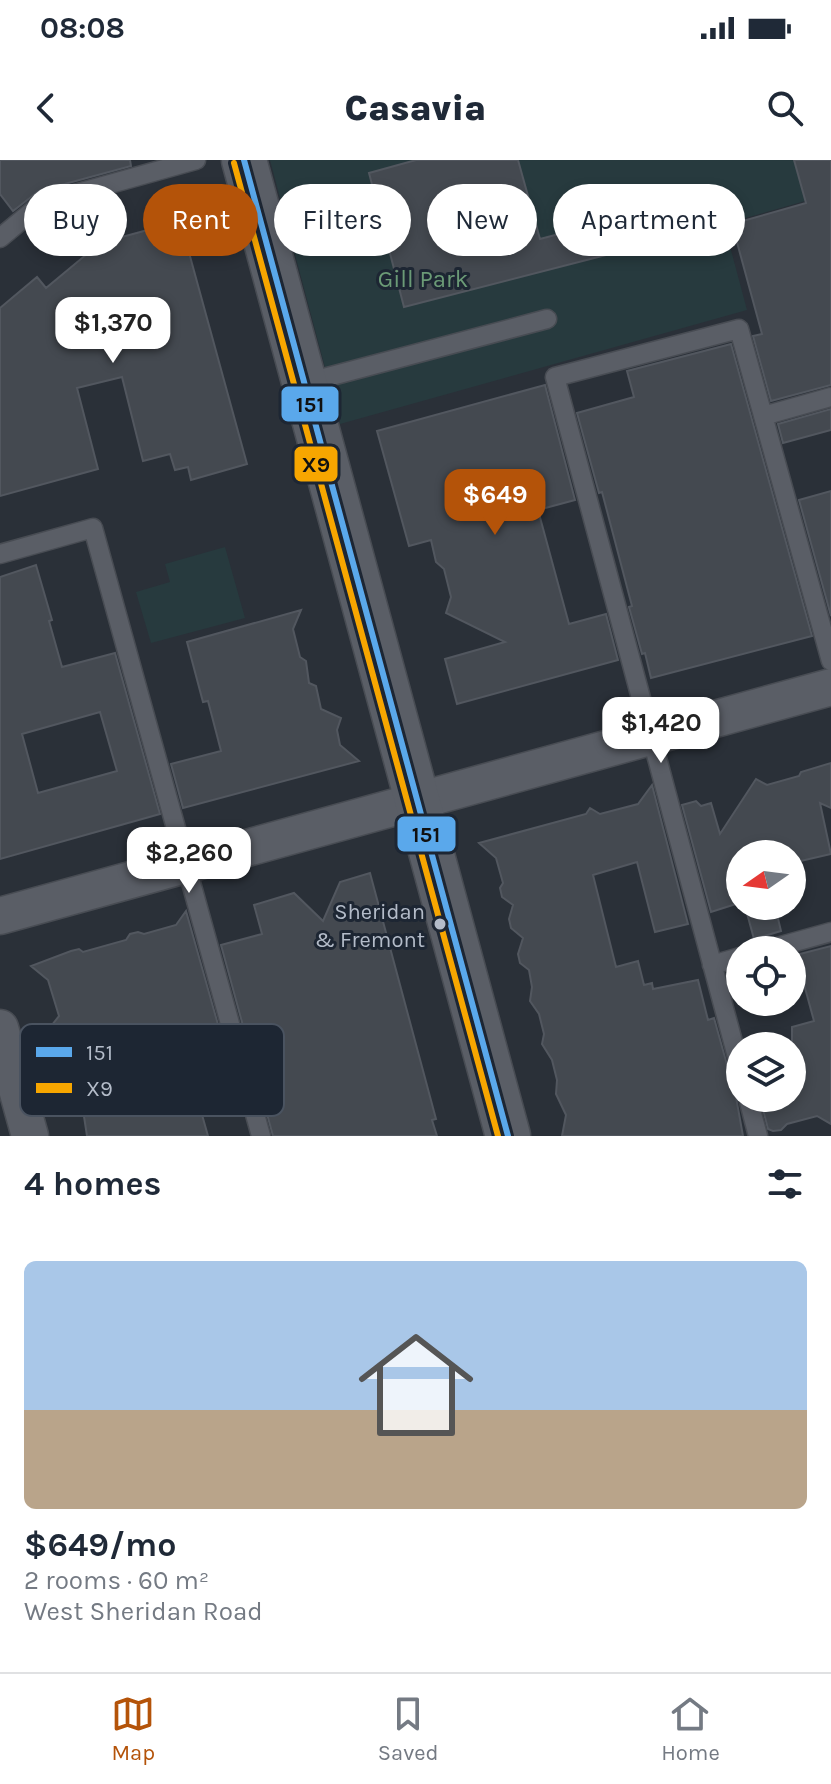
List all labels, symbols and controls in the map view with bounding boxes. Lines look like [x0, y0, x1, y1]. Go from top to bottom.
text: 08:08 [40, 10, 125, 46]
icon: back [24, 86, 68, 130]
icon: search [763, 86, 807, 130]
text: Casavia [345, 87, 486, 129]
chip: Buy [24, 184, 127, 256]
chip: Rent [143, 184, 258, 256]
chip: Filters [274, 184, 411, 256]
chip: New [427, 184, 537, 256]
chip: Apartment [553, 184, 745, 256]
park label: Gill Park [378, 265, 468, 293]
pin: $1,370 [48, 297, 178, 365]
text: $1,370 [73, 307, 153, 338]
line badge: 151 [280, 385, 340, 423]
text: 151 [296, 392, 324, 418]
line badge: X9 [293, 445, 339, 483]
text: X9 [302, 452, 330, 478]
pin: $649 [448, 469, 542, 537]
text: $649 [462, 479, 528, 510]
pin: $1,420 [596, 697, 726, 765]
text: $1,420 [620, 707, 702, 738]
line badge: 151 [396, 815, 457, 853]
text: 151 [412, 822, 440, 848]
pin: $2,260 [124, 827, 254, 895]
text: $2,260 [145, 837, 233, 868]
north arrow [726, 840, 806, 920]
map controls [726, 840, 806, 1112]
place label: Sheridan & Fremont [315, 899, 425, 953]
marker: Sheridan & Fremont [432, 916, 448, 932]
button: locate [726, 936, 806, 1016]
legend [20, 1024, 284, 1116]
button: layers [726, 1032, 806, 1112]
text: 151 [86, 1040, 113, 1066]
text: X9 [86, 1076, 113, 1102]
icon: filters [763, 1162, 807, 1206]
text: 4 homes [24, 1164, 161, 1204]
icon: home [344, 1313, 488, 1457]
text: $649/mo [24, 1525, 177, 1565]
text: 2 rooms · 60 m² [24, 1565, 209, 1596]
text: West Sheridan Road [24, 1596, 263, 1627]
tab: Map [111, 1692, 155, 1766]
tab: Saved [378, 1692, 439, 1766]
tab: Home [661, 1692, 720, 1766]

